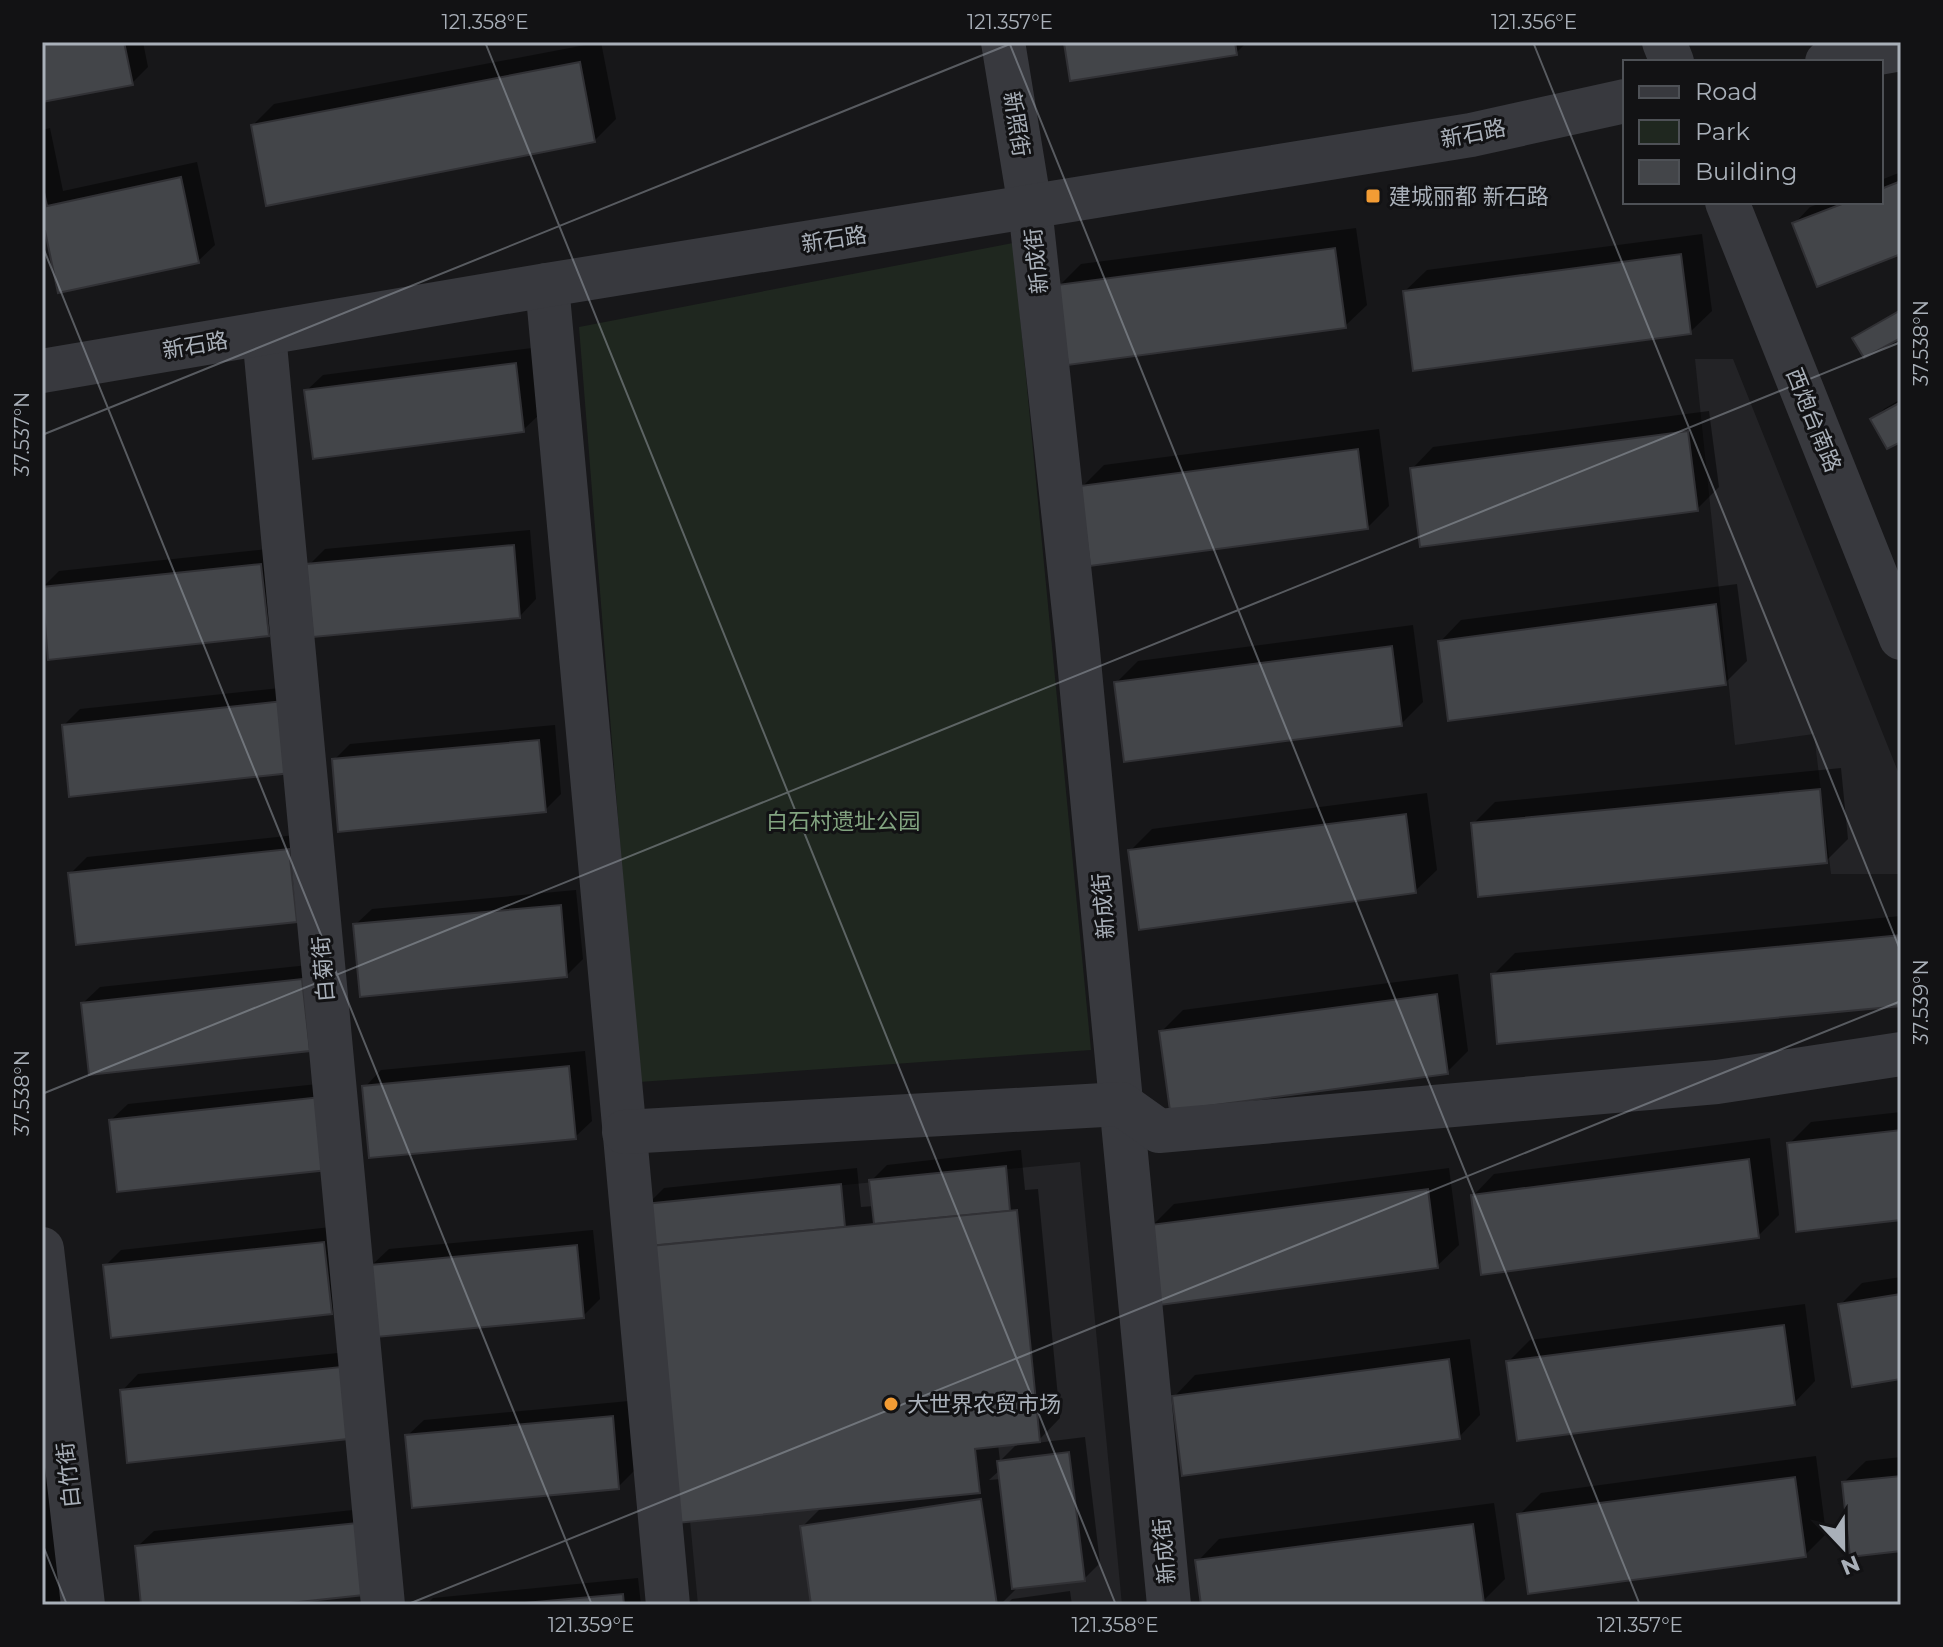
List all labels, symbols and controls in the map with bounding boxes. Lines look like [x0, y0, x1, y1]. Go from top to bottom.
text: 121.358°E [441, 10, 529, 34]
text: 121.357°E [967, 10, 1053, 34]
text: 121.356°E [1491, 10, 1577, 34]
legend [1623, 60, 1883, 204]
text: Road [1695, 77, 1758, 106]
street label: 新照街 [998, 89, 1035, 159]
street label: 新石路 [1438, 114, 1508, 153]
text: Park [1695, 117, 1750, 146]
text: Building [1695, 157, 1798, 186]
place label: 建城丽都 新石路 [1389, 183, 1549, 210]
marker: 建城丽都 新石路 [1364, 187, 1382, 205]
street label: 新石路 [799, 221, 869, 258]
street label: 新成街 [1020, 227, 1053, 295]
text: 37.538°N [1909, 300, 1933, 386]
street label: 新石路 [160, 326, 230, 365]
street label: 西炮台南路 [1780, 364, 1847, 476]
text: 37.537°N [10, 392, 34, 476]
park label: 白石村遗址公园 [766, 808, 920, 835]
street label: 新成街 [1087, 872, 1120, 940]
street label: 白菊街 [307, 935, 340, 1003]
text: 37.539°N [1909, 959, 1933, 1045]
text: 37.538°N [10, 1050, 34, 1136]
place label: 大世界农贸市场 [907, 1391, 1061, 1418]
marker: 大世界农贸市场 [882, 1395, 900, 1413]
street label: 白竹街 [52, 1441, 85, 1509]
north arrow [1803, 1507, 1883, 1587]
street label: 新成街 [1148, 1517, 1181, 1585]
text: N [1837, 1549, 1864, 1581]
text: 121.359°E [548, 1613, 634, 1637]
text: 121.358°E [1071, 1613, 1159, 1637]
text: 121.357°E [1597, 1613, 1683, 1637]

